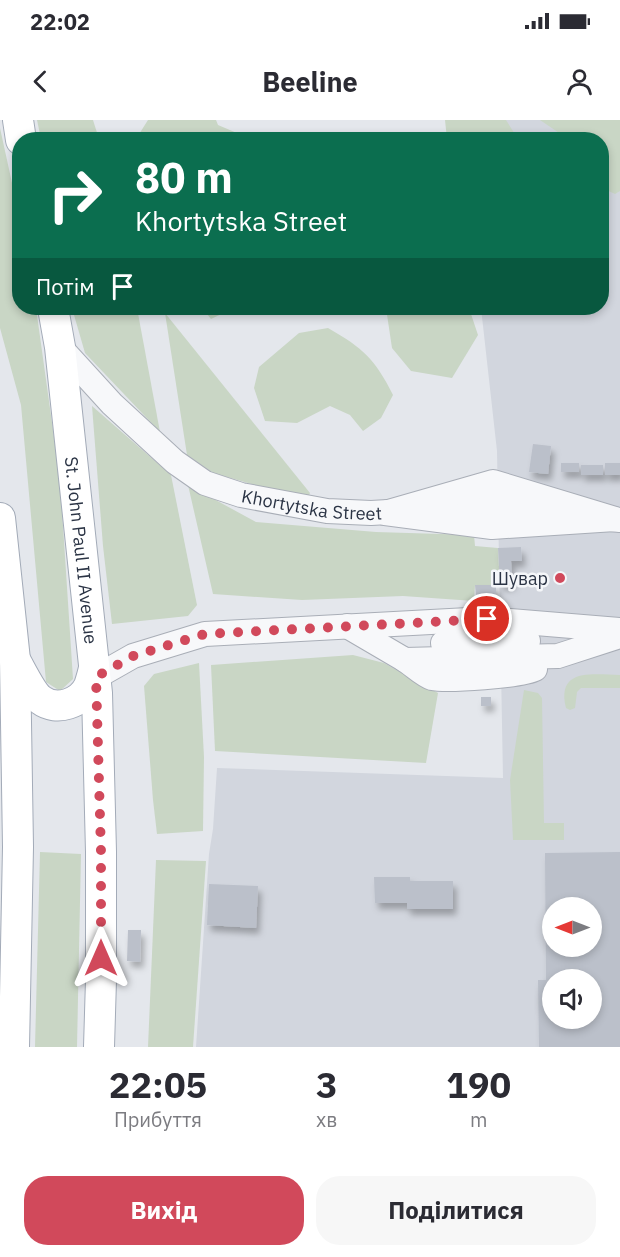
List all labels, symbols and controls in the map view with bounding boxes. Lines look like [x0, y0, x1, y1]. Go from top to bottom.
text: 22:02 [30, 7, 90, 36]
text: Beeline [262, 64, 358, 99]
icon: back [24, 65, 57, 98]
icon: person [563, 65, 596, 98]
text: 80 m [135, 150, 233, 205]
icon: right [36, 156, 114, 234]
text: Khortytska Street [135, 203, 347, 238]
icon: arrive [106, 270, 139, 303]
text: Потім [36, 272, 94, 301]
street label: St. John Paul II Avenue [60, 455, 103, 645]
street label: Khortytska Street [240, 484, 383, 525]
place label: Шувар [492, 567, 548, 590]
marker: Шувар [553, 571, 567, 585]
pin [461, 593, 512, 644]
icon: arrive [470, 602, 503, 635]
north arrow [542, 897, 602, 957]
map controls [542, 897, 602, 1029]
position arrow [69, 926, 133, 990]
button: sound [542, 969, 602, 1029]
text: 22:05 [109, 1061, 207, 1108]
text: 3 [316, 1061, 338, 1108]
text: 190 [446, 1061, 511, 1108]
text: Прибуття [114, 1106, 202, 1133]
text: хв [316, 1106, 337, 1133]
text: m [470, 1106, 487, 1133]
button: Вихід [24, 1176, 304, 1245]
button: Поділитися [316, 1176, 596, 1245]

